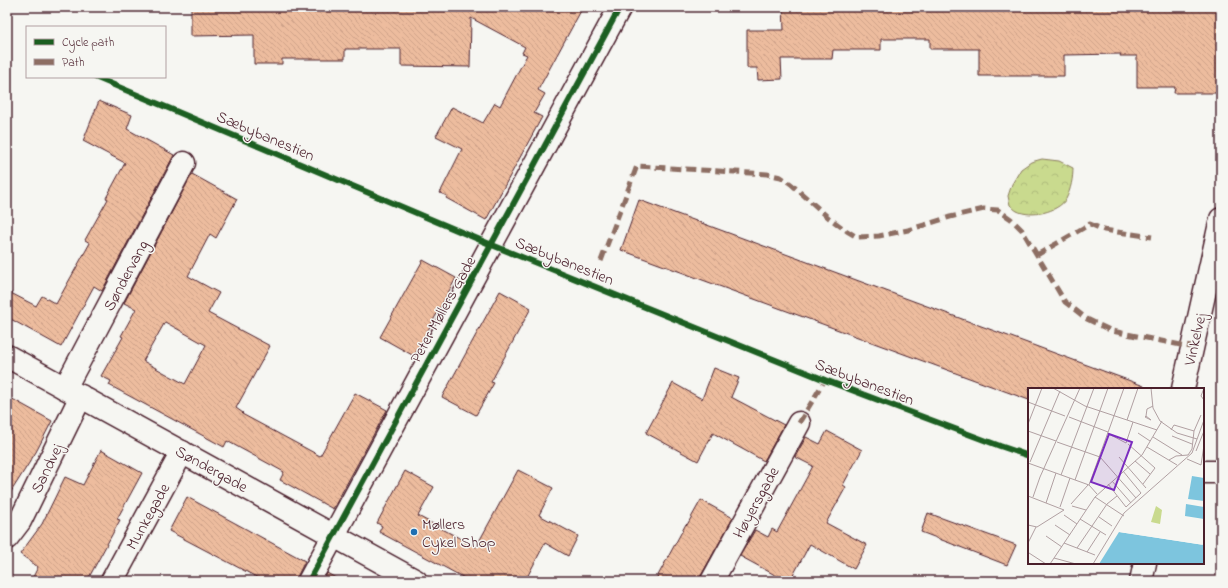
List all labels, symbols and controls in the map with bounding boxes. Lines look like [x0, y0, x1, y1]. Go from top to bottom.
legend [26, 26, 166, 78]
text: Cycle path [62, 34, 114, 53]
text: Path [62, 54, 85, 72]
street label: Sæbybanestien [212, 105, 318, 168]
street label: Sæbybanestien [511, 231, 617, 293]
street label: Søndervang [98, 236, 156, 316]
street label: Peter Møllers Gade [404, 251, 483, 368]
street label: Vinkelvej [1178, 310, 1214, 369]
street label: Sæbybanestien [811, 353, 918, 413]
inset map [1028, 388, 1204, 564]
street label: Sandvej [25, 439, 71, 498]
street label: Søndergade [170, 440, 252, 500]
street label: Høyersgade [727, 462, 787, 543]
street label: Munkegade [121, 479, 177, 555]
place label: Møllers Cykel Shop [422, 513, 496, 555]
marker: Møllers Cykel Shop [409, 527, 419, 537]

